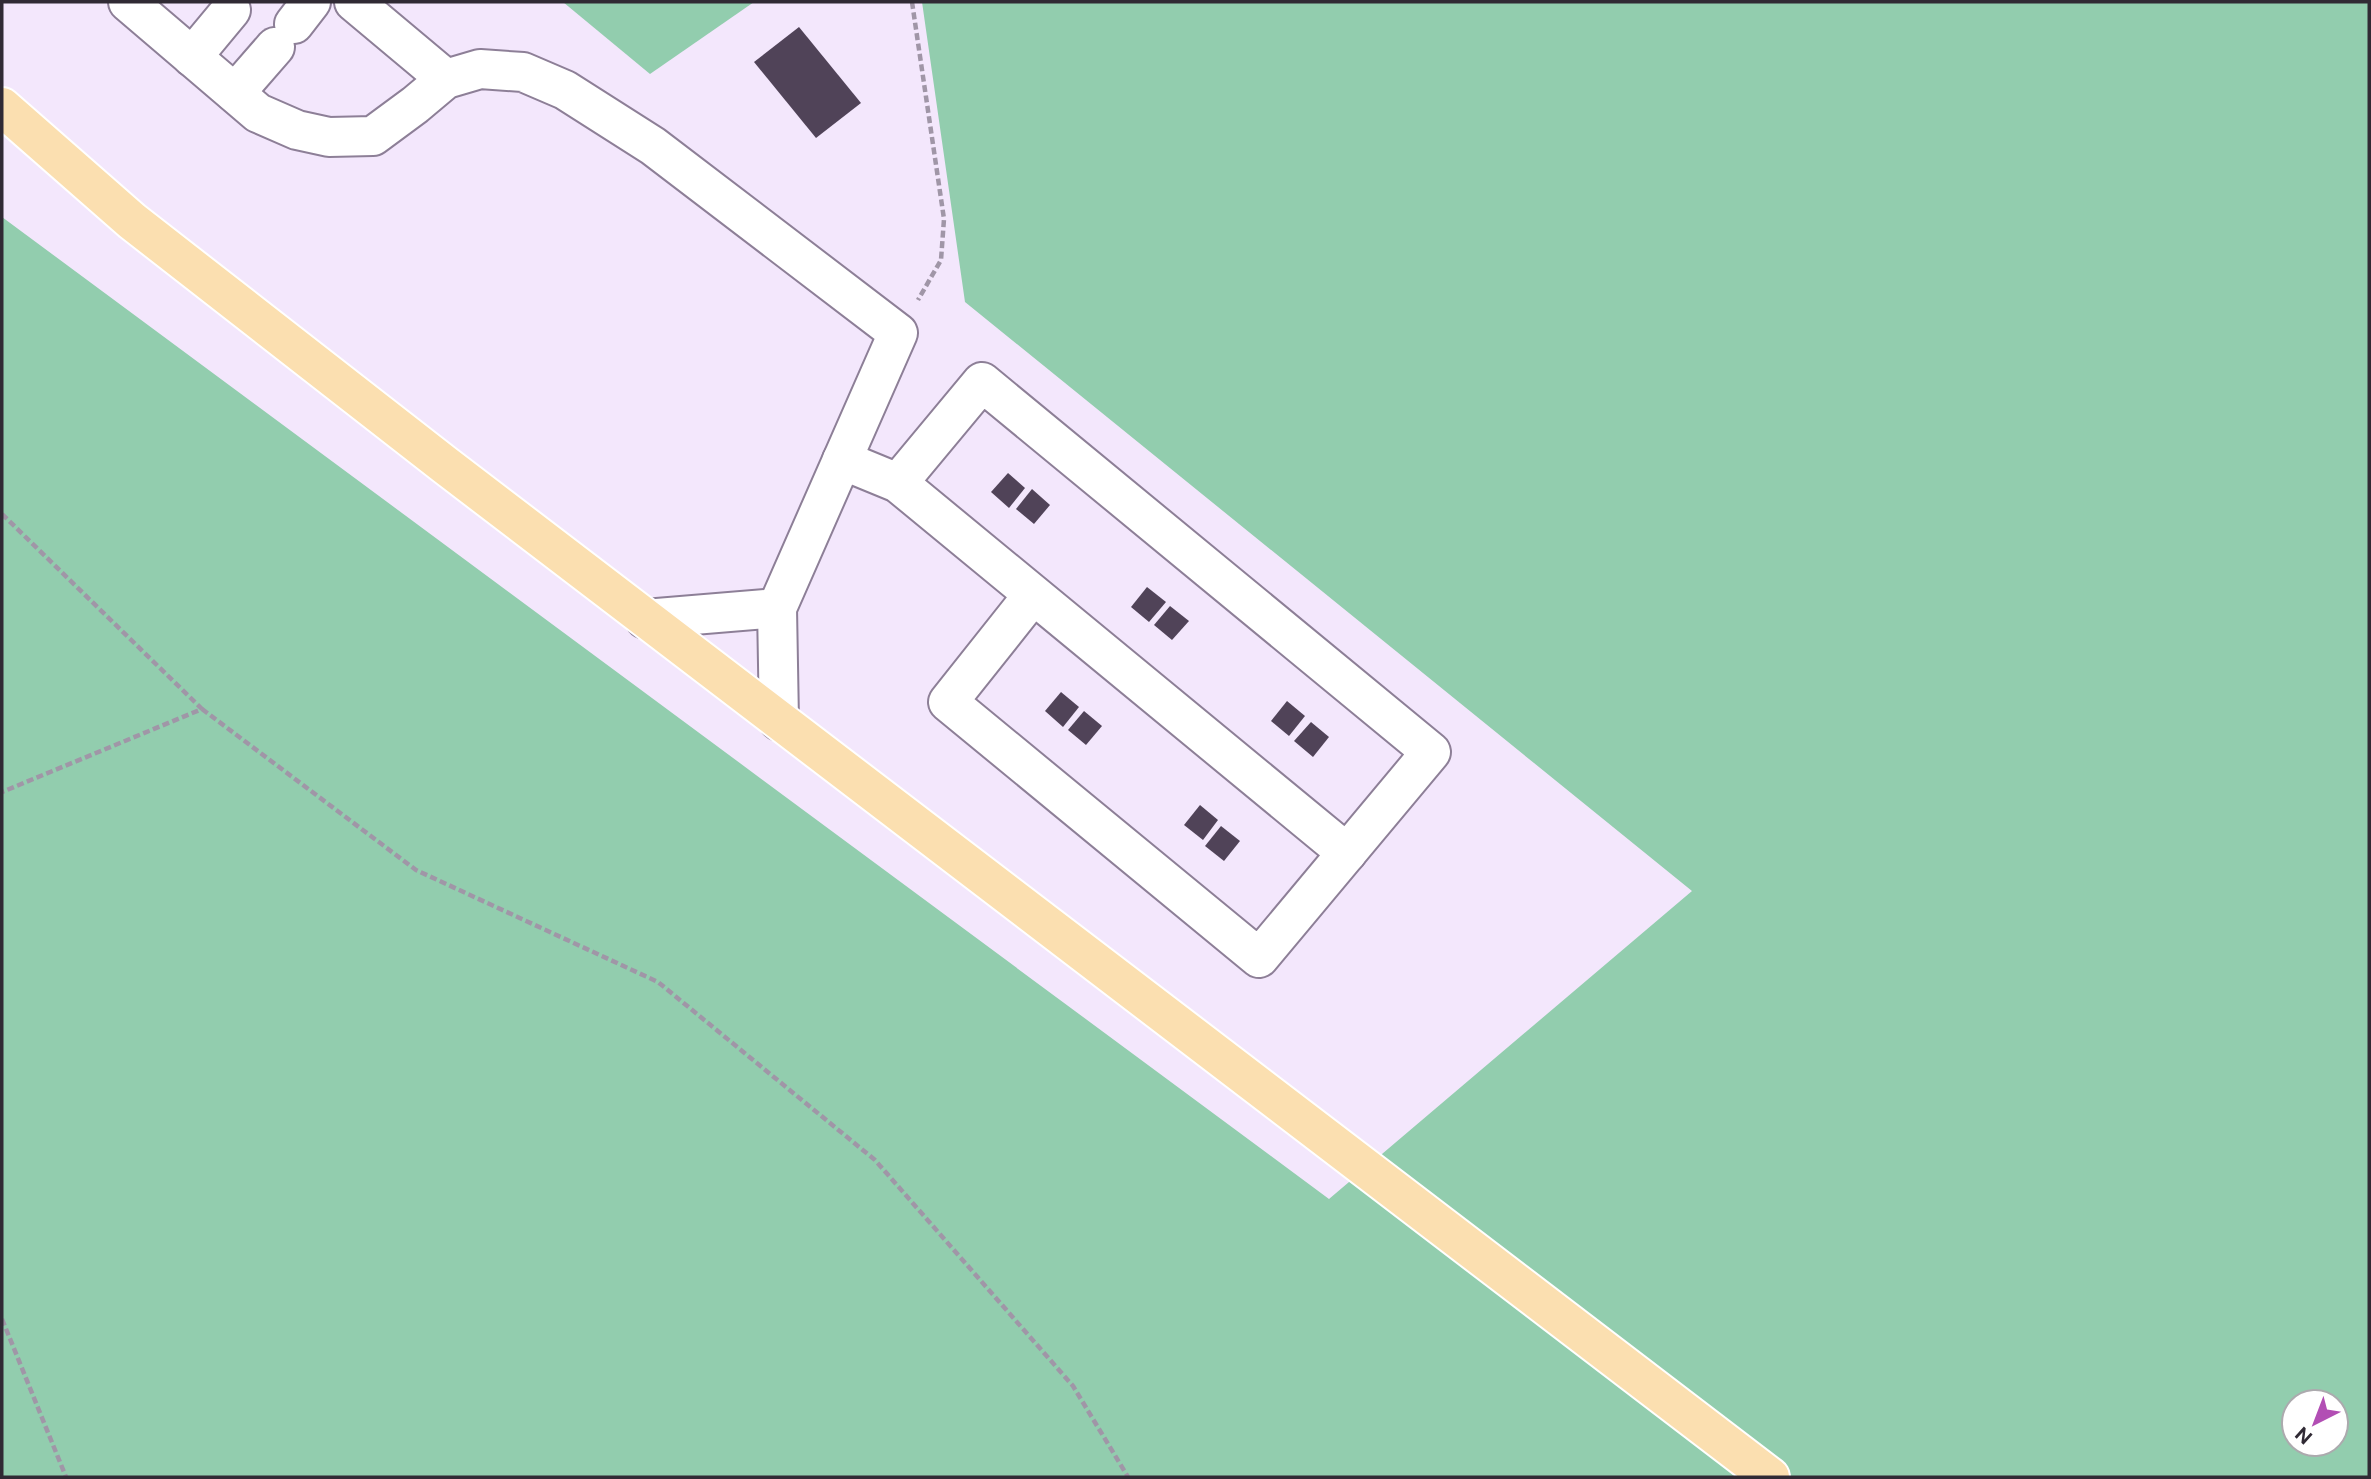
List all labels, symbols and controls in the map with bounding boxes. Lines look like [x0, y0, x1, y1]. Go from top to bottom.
north arrow [2280, 1388, 2350, 1458]
text: N [2291, 1422, 2317, 1449]

